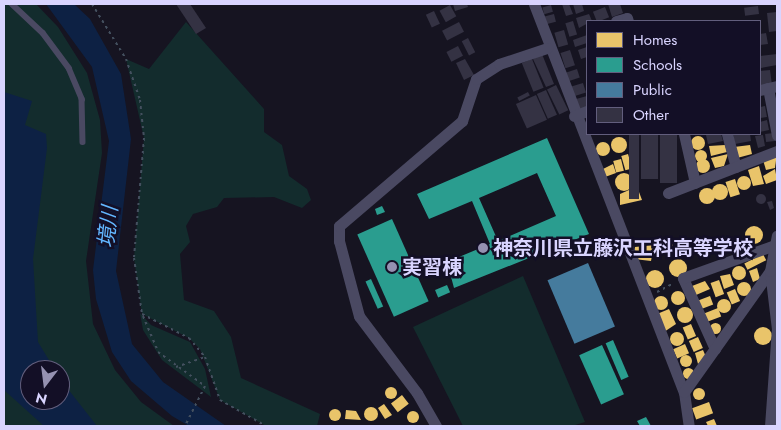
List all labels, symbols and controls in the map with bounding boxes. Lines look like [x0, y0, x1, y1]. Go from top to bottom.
legend [586, 20, 761, 135]
text: Homes [633, 29, 677, 51]
text: Schools [633, 54, 682, 76]
text: Public [633, 79, 672, 101]
text: Other [633, 104, 669, 126]
water label: 境川 [93, 205, 123, 249]
place label: 神奈川県立藤沢工科高等学校 [493, 236, 753, 260]
marker: 神奈川県立藤沢工科高等学校 [477, 242, 489, 254]
place label: 実習棟 [402, 255, 462, 279]
marker: 実習棟 [386, 261, 398, 273]
north arrow [20, 360, 70, 410]
text: N [33, 387, 49, 410]

